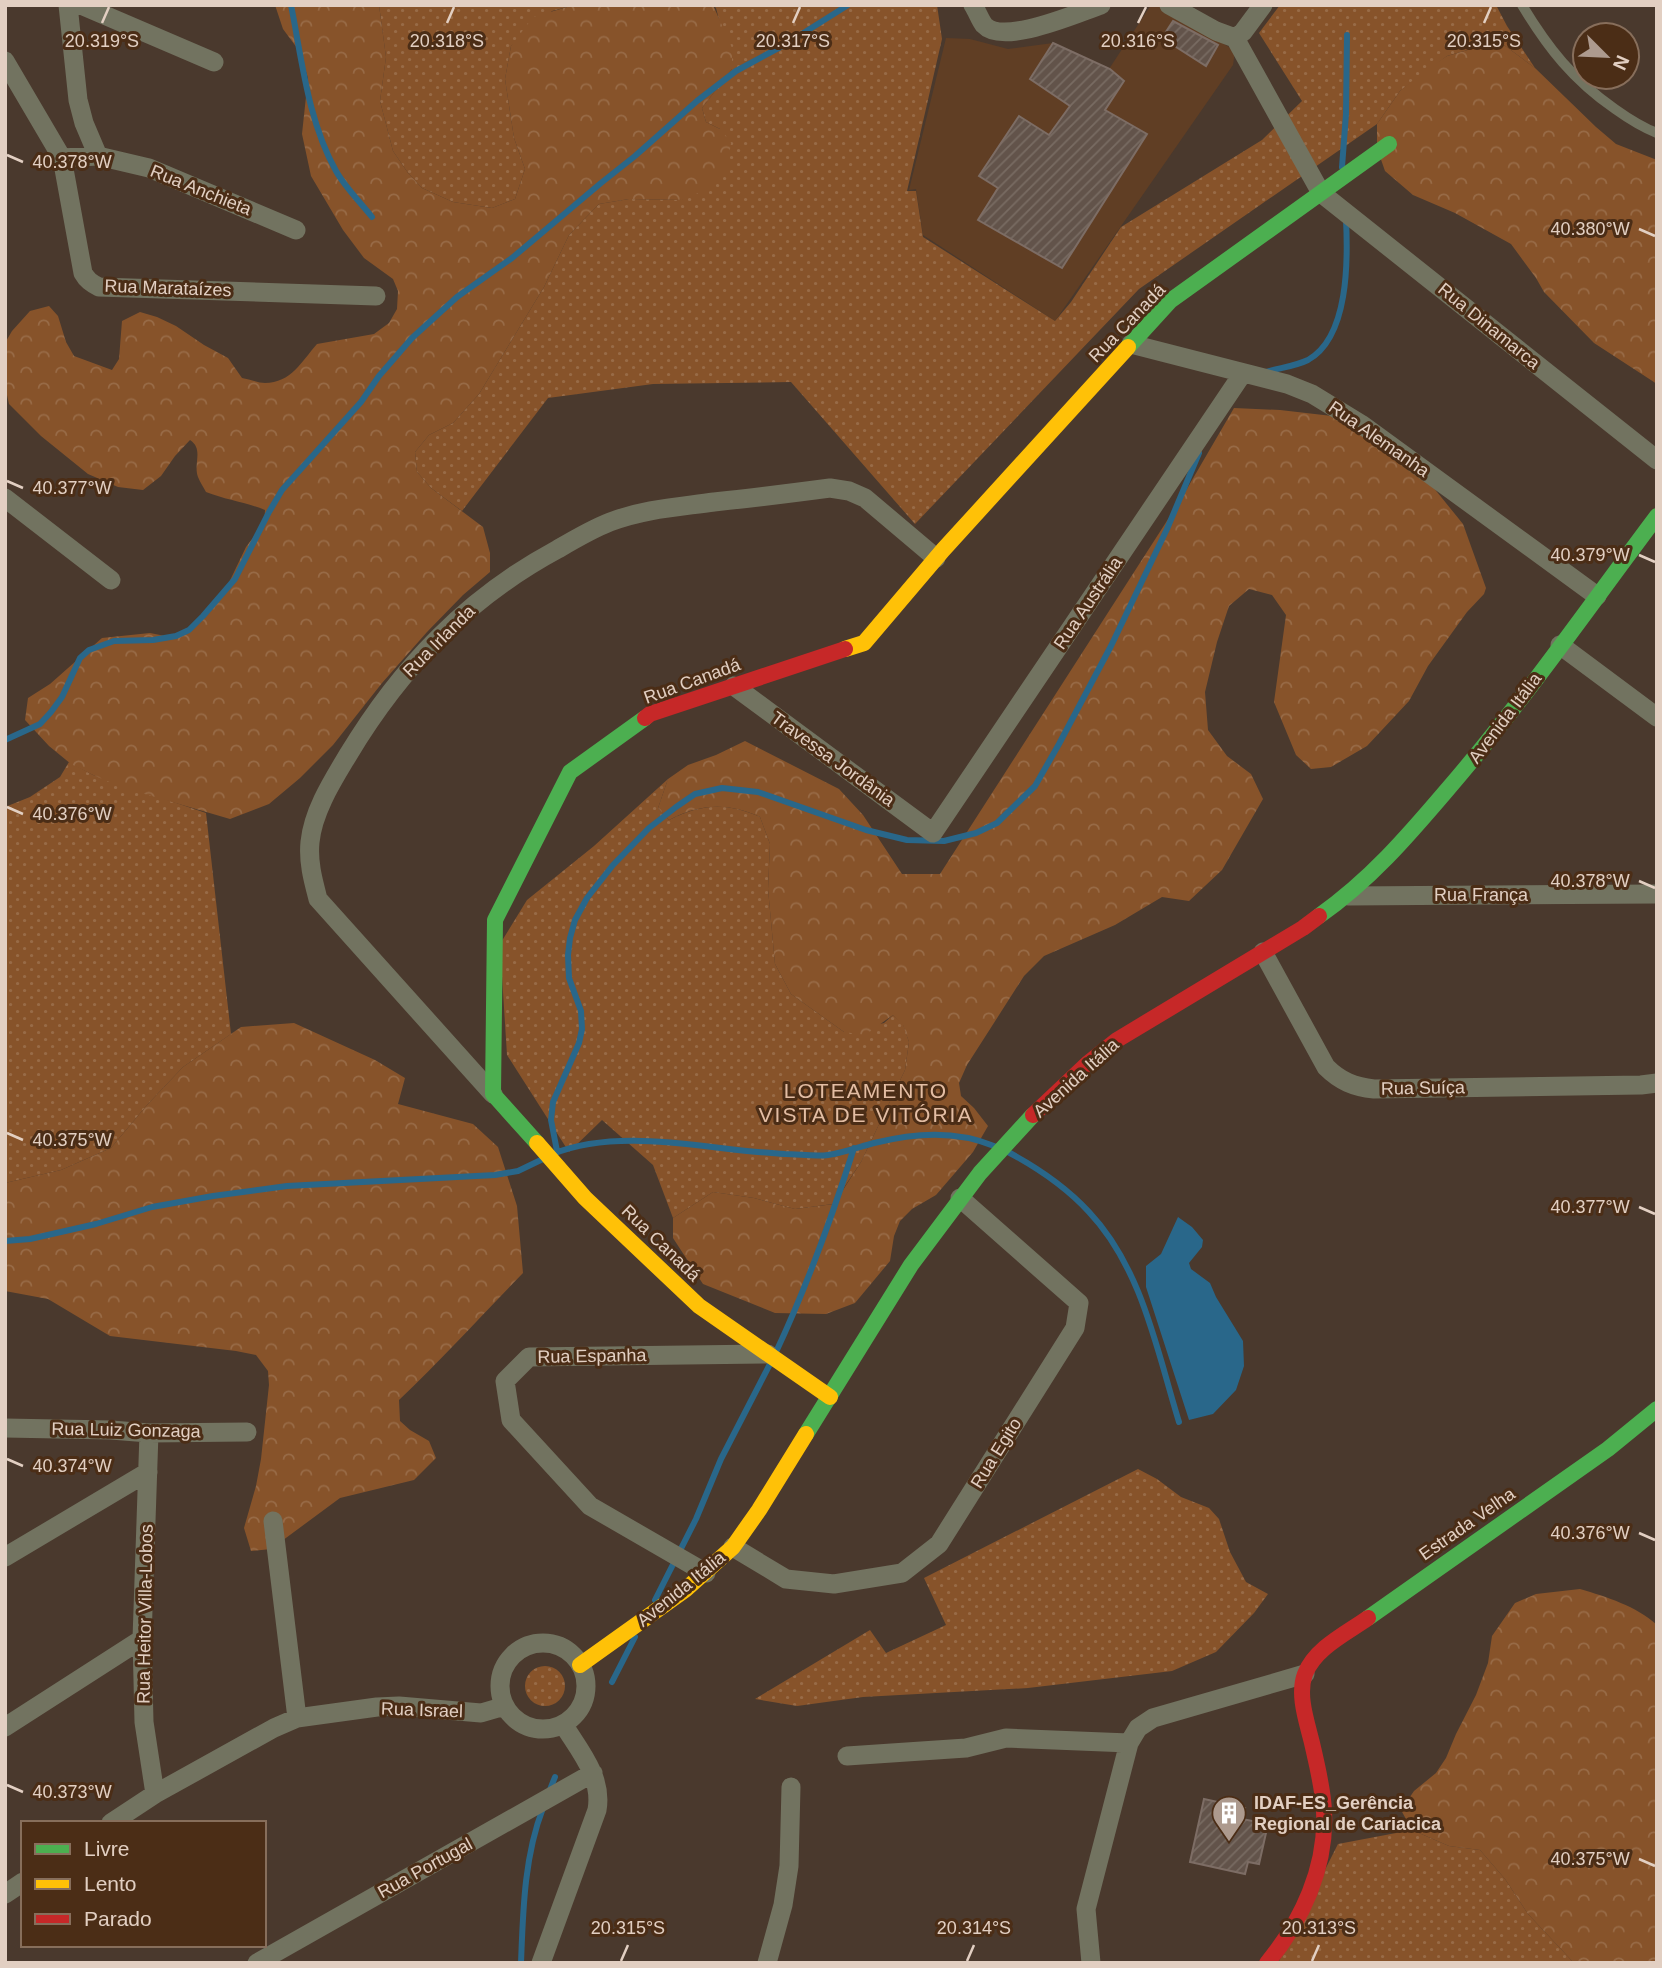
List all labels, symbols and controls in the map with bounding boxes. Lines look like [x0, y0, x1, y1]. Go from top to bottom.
north arrow [1571, 21, 1641, 91]
text: 20.319°S [65, 31, 139, 51]
text: 20.318°S [410, 31, 484, 51]
text: 20.317°S [756, 31, 830, 51]
text: 20.316°S [1101, 31, 1175, 51]
text: 20.315°S [1447, 31, 1521, 51]
text: N [1609, 52, 1633, 73]
text: 40.378°W [32, 152, 112, 172]
street label: Rua Anchieta [148, 161, 255, 220]
text: 40.380°W [1550, 219, 1630, 239]
street label: Rua Marataízes [104, 276, 232, 300]
street label: Rua Canadá [1085, 279, 1170, 366]
street label: Rua Dinamarca [1434, 279, 1545, 374]
street label: Rua Alemanha [1325, 397, 1434, 482]
text: 40.377°W [32, 478, 112, 498]
text: 40.379°W [1550, 545, 1630, 565]
street label: Rua Austrália [1050, 552, 1127, 653]
street label: Rua Irlanda [399, 600, 480, 681]
street label: Rua Canadá [641, 654, 744, 708]
street label: Avenida Itália [1465, 668, 1546, 767]
street label: Travessa Jordânia [767, 708, 899, 811]
text: 40.376°W [32, 804, 112, 824]
text: 40.378°W [1550, 871, 1630, 891]
street label: Rua França [1434, 885, 1529, 905]
street label: Avenida Itália [1029, 1034, 1123, 1121]
street label: Rua Suíça [1381, 1077, 1466, 1099]
district label: LOTEAMENTO VISTA DE VITÓRIA [759, 1079, 973, 1126]
text: 40.375°W [32, 1130, 112, 1150]
text: 40.377°W [1550, 1197, 1630, 1217]
street label: Rua Canadá [618, 1201, 705, 1286]
street label: Rua Espanha [537, 1345, 648, 1367]
street label: Rua Egito [967, 1414, 1025, 1492]
street label: Rua Luiz Gonzaga [51, 1419, 202, 1441]
text: 40.374°W [32, 1456, 112, 1476]
street label: Estrada Velha [1415, 1483, 1519, 1564]
text: 40.376°W [1550, 1523, 1630, 1543]
street label: Rua Heitor Villa-Lobos [133, 1524, 157, 1704]
street label: Avenida Itália [633, 1547, 730, 1631]
street label: Rua Israel [381, 1699, 463, 1721]
text: 40.373°W [32, 1782, 112, 1802]
place label: IDAF-ES_Gerência Regional de Cariacica [1254, 1793, 1442, 1834]
building icon: IDAF-ES_Gerência Regional de Cariacica [1210, 1794, 1248, 1843]
legend [21, 1821, 266, 1947]
street label: Rua Portugal [374, 1834, 476, 1902]
text: Livre [84, 1837, 130, 1860]
text: 40.375°W [1550, 1849, 1630, 1869]
text: Lento [84, 1872, 137, 1895]
text: Parado [84, 1907, 152, 1930]
text: 20.315°S [591, 1918, 665, 1938]
text: 20.314°S [937, 1918, 1011, 1938]
text: 20.313°S [1282, 1918, 1356, 1938]

